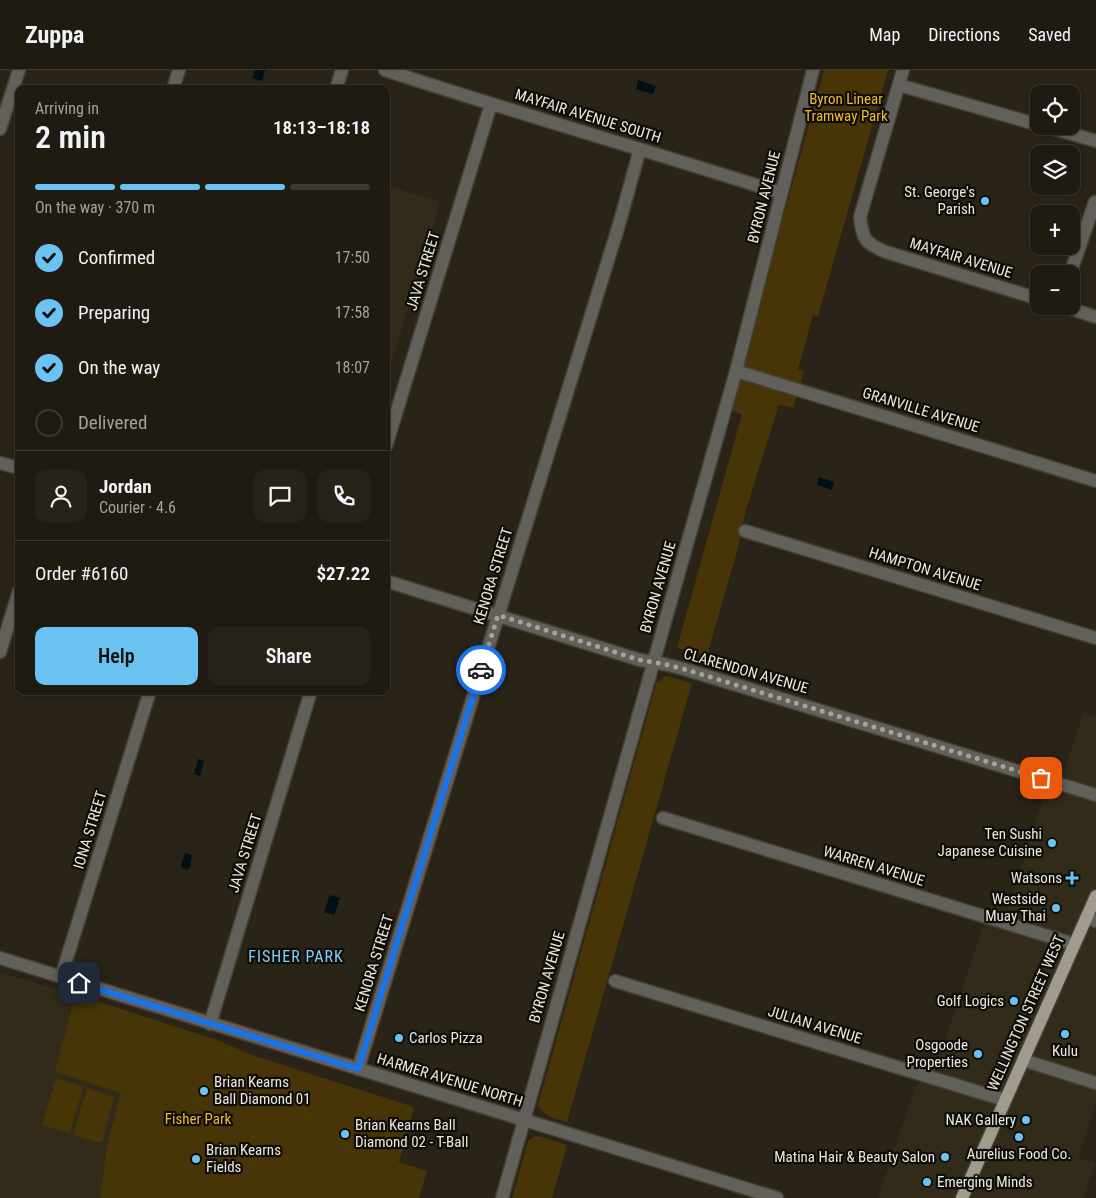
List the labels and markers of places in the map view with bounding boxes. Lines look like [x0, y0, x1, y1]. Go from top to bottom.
place label: St. George's Parish [904, 183, 975, 218]
marker: St. George's Parish [979, 195, 991, 207]
pin [1020, 757, 1062, 799]
place label: Ten Sushi Japanese Cuisine [938, 825, 1042, 860]
marker: Ten Sushi Japanese Cuisine [1046, 837, 1058, 849]
place label: Watsons [1011, 869, 1062, 887]
marker: Watsons [1066, 872, 1078, 884]
place label: Westside Muay Thai [985, 890, 1046, 925]
marker: Westside Muay Thai [1050, 902, 1062, 914]
pin [58, 962, 100, 1004]
place label: Golf Logics [937, 992, 1004, 1010]
marker: Golf Logics [1008, 995, 1020, 1007]
marker: Kulu [1059, 1028, 1071, 1040]
place label: Carlos Pizza [409, 1029, 483, 1047]
marker: Carlos Pizza [393, 1032, 405, 1044]
place label: Osgoode Properties [907, 1036, 968, 1071]
place label: Kulu [1052, 1042, 1078, 1060]
marker: Osgoode Properties [972, 1048, 984, 1060]
place label: Brian Kearns Ball Diamond 01 [214, 1073, 311, 1108]
marker: Brian Kearns Ball Diamond 01 [198, 1085, 210, 1097]
place label: NAK Gallery [945, 1111, 1016, 1129]
marker: NAK Gallery [1020, 1114, 1032, 1126]
place label: Brian Kearns Ball Diamond 02 - T-Ball [355, 1116, 468, 1151]
marker: Brian Kearns Ball Diamond 02 - T-Ball [339, 1128, 351, 1140]
marker: Aurelius Food Co. [1013, 1131, 1025, 1143]
place label: Brian Kearns Fields [206, 1141, 281, 1176]
place label: Aurelius Food Co. [967, 1145, 1071, 1163]
place label: Matina Hair & Beauty Salon [774, 1148, 935, 1166]
marker: Matina Hair & Beauty Salon [939, 1151, 951, 1163]
marker: Brian Kearns Fields [190, 1153, 202, 1165]
place label: Emerging Minds [937, 1173, 1033, 1191]
marker: Emerging Minds [921, 1176, 933, 1188]

